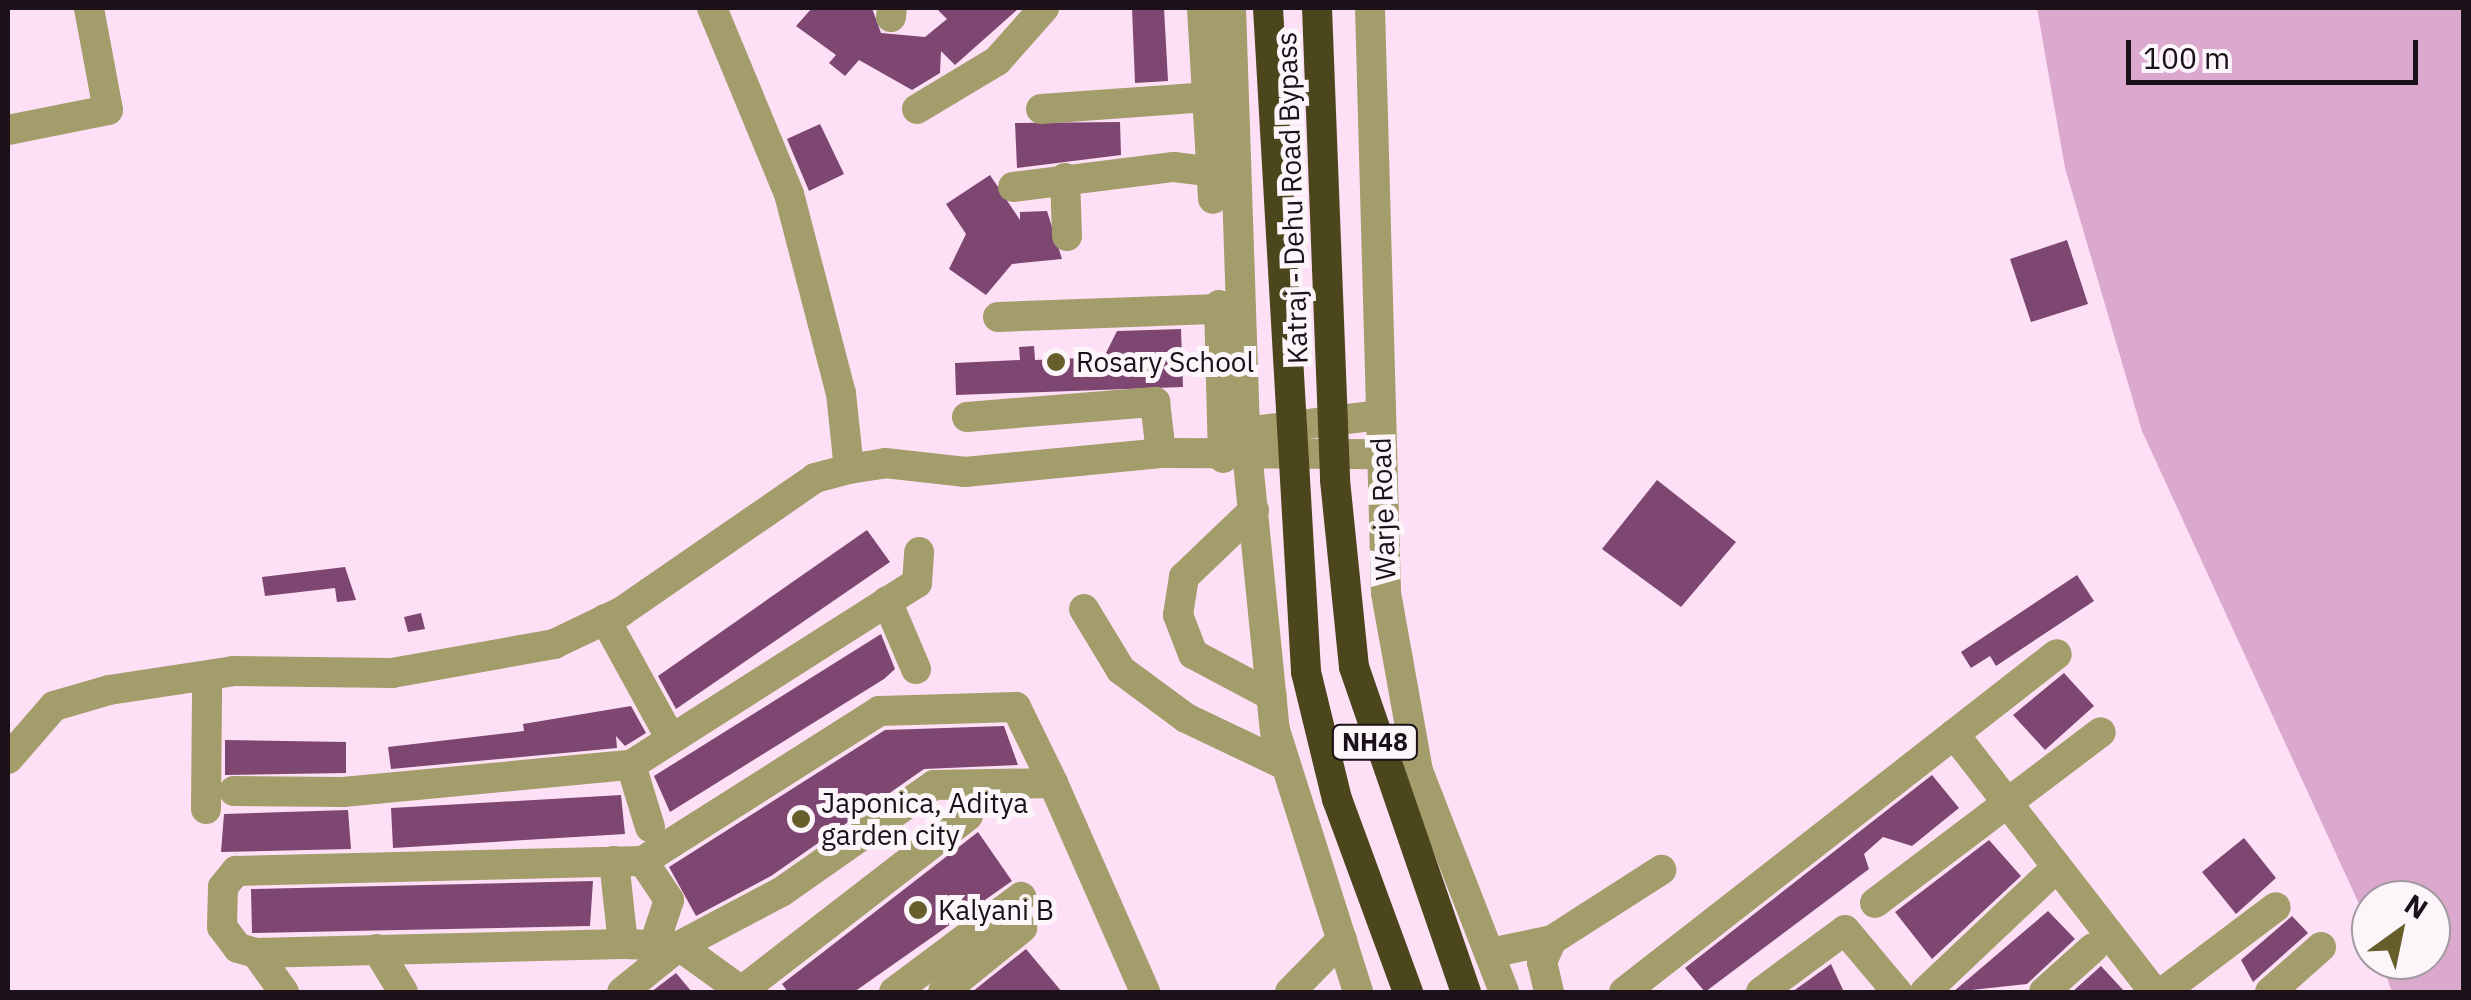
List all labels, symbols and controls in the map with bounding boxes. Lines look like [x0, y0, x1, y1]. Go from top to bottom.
scale bar [2131, 20, 2424, 82]
street label: Katraj - Dehu Road Bypass [1269, 31, 1315, 365]
text: 100 m [2143, 38, 2230, 77]
place label: Rosary School [1076, 345, 1254, 379]
marker: Rosary School [1045, 351, 1067, 373]
street label: Warje Road [1364, 437, 1402, 581]
road number: NH48 [1330, 722, 1420, 762]
place label: Japonica, Aditya garden city [821, 786, 1028, 852]
marker: Japonica, Aditya garden city [790, 808, 812, 830]
north arrow [2351, 880, 2451, 980]
text: N [2398, 885, 2435, 927]
place label: Kalyani B [938, 893, 1054, 927]
marker: Kalyani B [907, 899, 929, 921]

